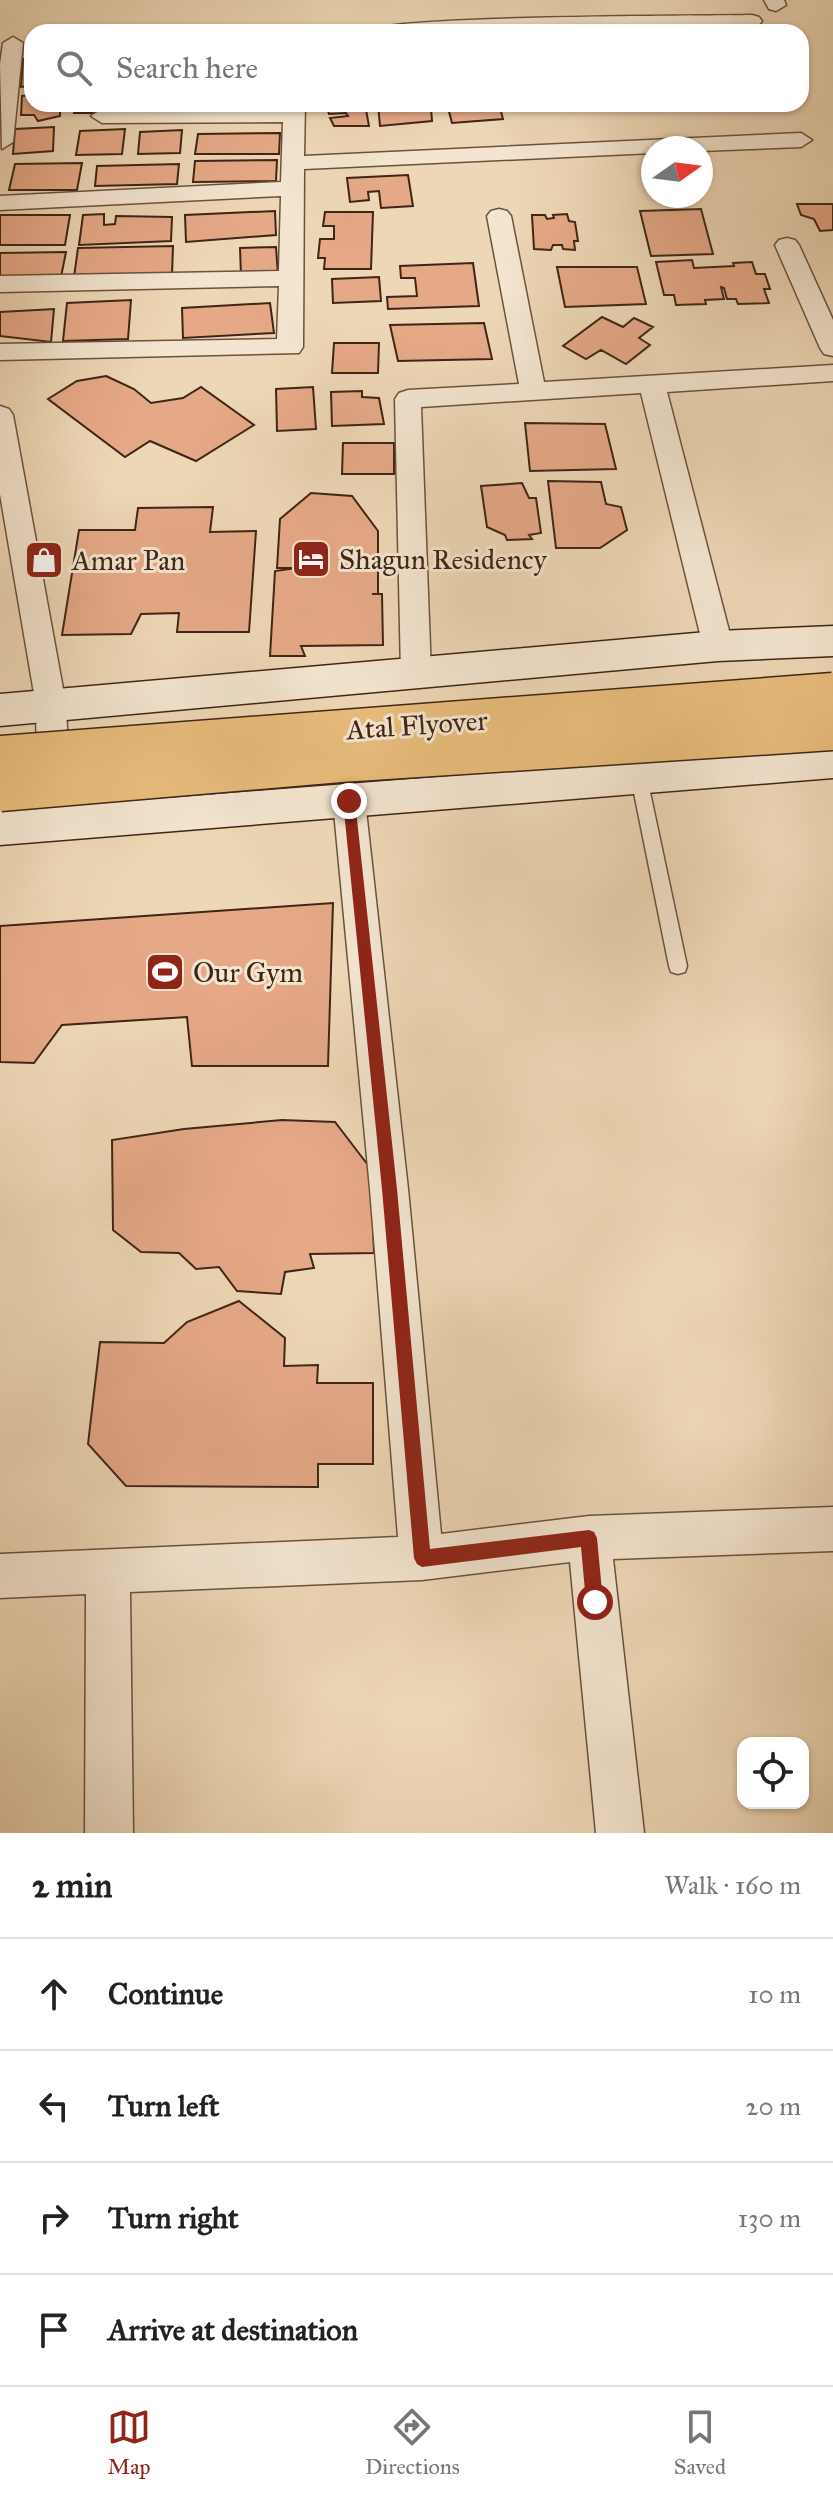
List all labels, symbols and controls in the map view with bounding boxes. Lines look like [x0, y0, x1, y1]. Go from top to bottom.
search box [24, 24, 809, 112]
icon: search [52, 46, 96, 90]
text: Search here [116, 50, 258, 86]
north arrow [641, 136, 713, 208]
hotel icon: Shagun Residency [290, 538, 332, 580]
shop icon: Amar Pan [23, 539, 65, 581]
place label: Shagun Residency [339, 542, 548, 577]
place label: Amar Pan [71, 543, 185, 578]
street label: Atal Flyover [344, 703, 489, 747]
route end [331, 783, 367, 819]
sports icon: Our Gym [144, 951, 186, 993]
place label: Our Gym [193, 955, 303, 990]
route start [577, 1584, 613, 1620]
map controls [737, 1737, 809, 1809]
button: locate [737, 1737, 809, 1809]
text: 2 min [32, 1865, 112, 1906]
text: Walk · 160 m [665, 1869, 801, 1901]
icon: ahead [32, 1972, 76, 2016]
text: Continue [108, 1976, 223, 2012]
text: 10 m [748, 1978, 801, 2010]
icon: left [32, 2084, 76, 2128]
text: Turn left [108, 2088, 219, 2124]
text: 20 m [746, 2090, 801, 2122]
icon: right [32, 2196, 76, 2240]
text: Turn right [108, 2200, 239, 2236]
text: 130 m [738, 2202, 801, 2234]
icon: arrive [32, 2308, 76, 2352]
text: Arrive at destination [108, 2312, 358, 2348]
tab: Map [107, 2405, 151, 2480]
tab: Directions [365, 2405, 460, 2480]
tab: Saved [674, 2405, 726, 2480]

